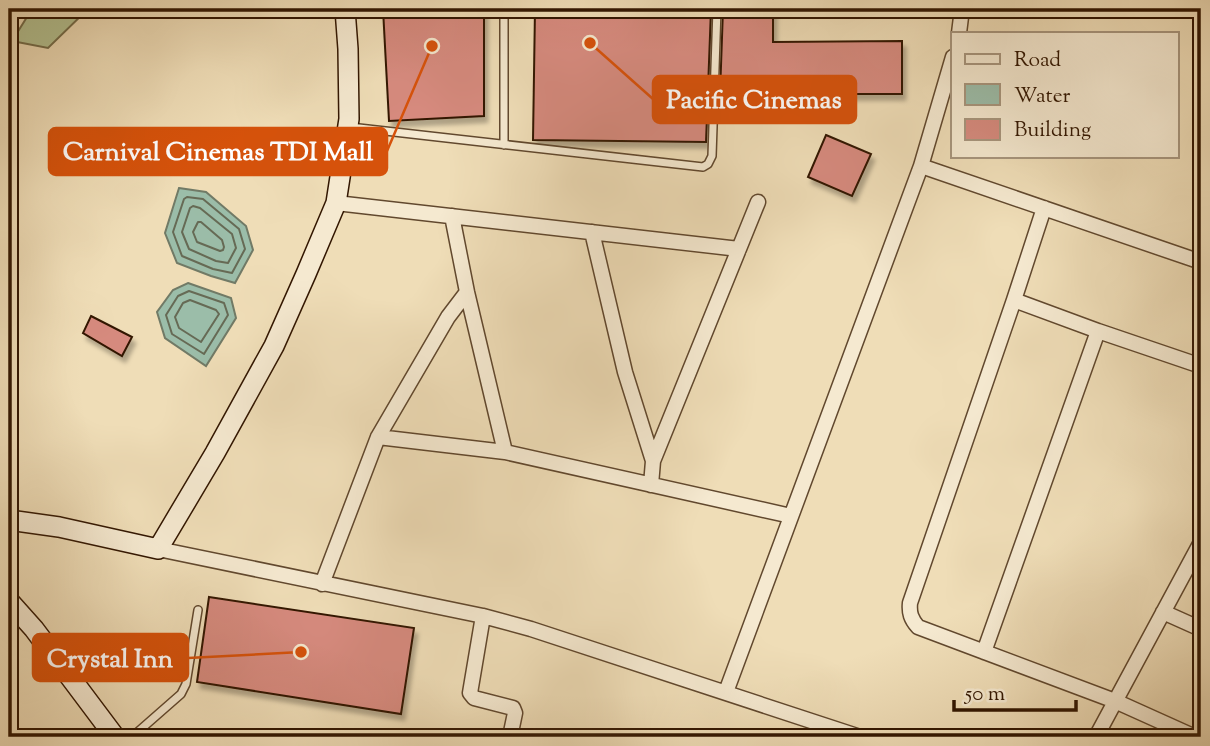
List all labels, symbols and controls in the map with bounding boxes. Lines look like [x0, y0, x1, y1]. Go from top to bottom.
legend [951, 32, 1178, 158]
text: Road [1014, 46, 1061, 76]
callout: Pacific Cinemas [653, 76, 856, 123]
text: Water [1014, 82, 1071, 112]
text: Pacific Cinemas [666, 83, 842, 120]
text: Building [1014, 116, 1091, 146]
callout: Carnival Cinemas TDI Mall [49, 128, 387, 175]
text: Carnival Cinemas TDI Mall [63, 135, 374, 172]
callout: Crystal Inn [33, 634, 188, 681]
text: Crystal Inn [47, 642, 174, 679]
scale bar [954, 669, 1077, 713]
text: 50 m [964, 680, 1005, 710]

